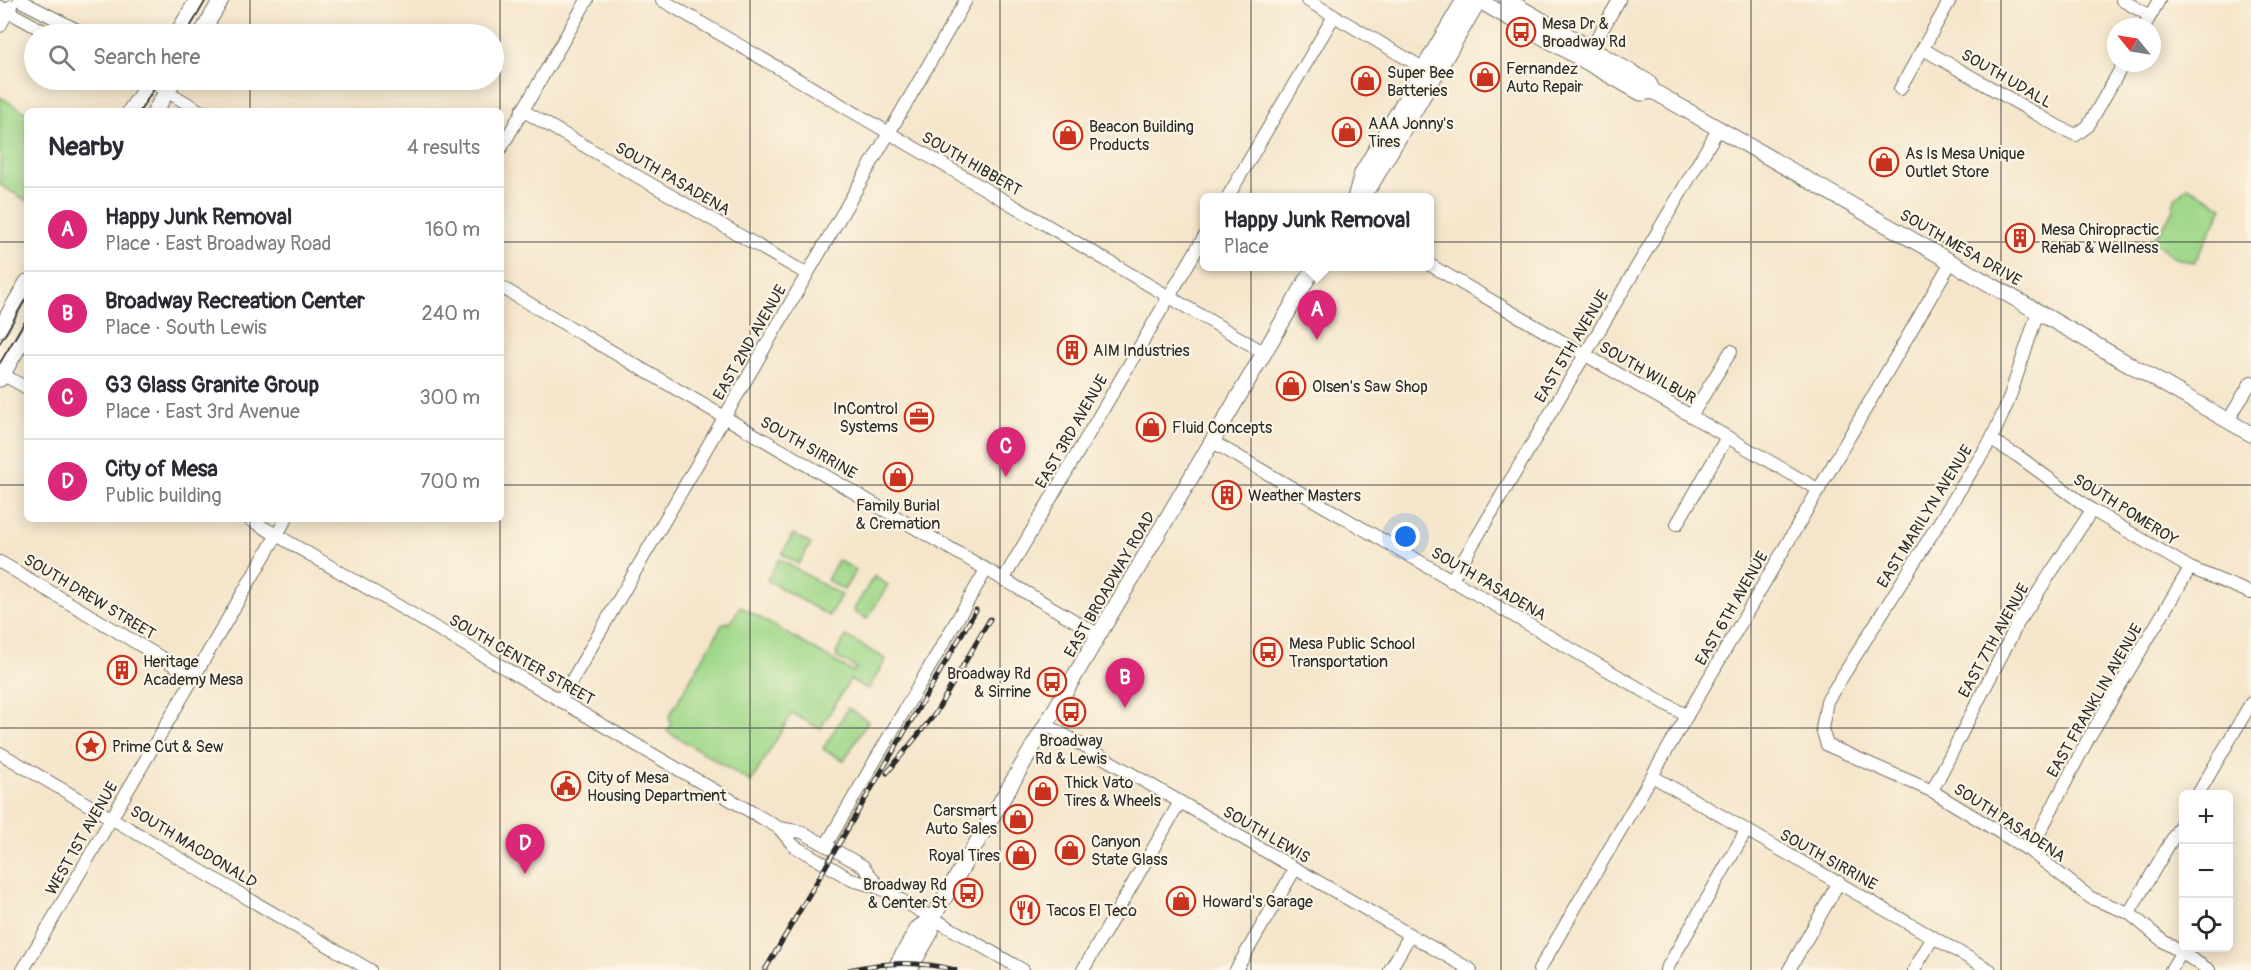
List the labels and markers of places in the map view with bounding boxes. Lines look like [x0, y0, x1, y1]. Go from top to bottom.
place label: Mesa Dr & Broadway Rd [1542, 14, 1626, 52]
bus stop icon: Mesa Dr & Broadway Rd [1505, 16, 1537, 48]
place label: Fernandez Auto Repair [1506, 59, 1583, 97]
shop icon: Fernandez Auto Repair [1469, 61, 1501, 93]
place label: Super Bee Batteries [1387, 63, 1454, 101]
shop icon: Super Bee Batteries [1350, 65, 1382, 97]
place label: AAA Jonny's Tires [1368, 114, 1453, 152]
shop icon: AAA Jonny's Tires [1331, 116, 1363, 148]
place label: Beacon Building Products [1089, 117, 1194, 155]
shop icon: Beacon Building Products [1052, 119, 1084, 151]
place label: As Is Mesa Unique Outlet Store [1905, 144, 2025, 182]
shop icon: As Is Mesa Unique Outlet Store [1868, 146, 1900, 178]
place label: Mesa Chiropractic Rehab & Wellness [2041, 220, 2159, 258]
building icon: Mesa Chiropractic Rehab & Wellness [2004, 222, 2036, 254]
pin: A [1298, 290, 1336, 340]
building icon: AIM Industries [1056, 334, 1088, 366]
place label: AIM Industries [1093, 341, 1190, 361]
shop icon: Olsen's Saw Shop [1275, 370, 1307, 402]
place label: Olsen's Saw Shop [1312, 377, 1428, 397]
place label: InControl Systems [833, 399, 898, 437]
office icon: InControl Systems [903, 401, 935, 433]
shop icon: Fluid Concepts [1135, 411, 1167, 443]
place label: Fluid Concepts [1172, 418, 1272, 438]
pin: C [986, 428, 1026, 477]
shop icon: Family Burial & Cremation [882, 461, 914, 493]
building icon: Weather Masters [1211, 479, 1243, 511]
place label: Weather Masters [1248, 486, 1361, 506]
place label: Family Burial & Cremation [856, 496, 940, 534]
place label: Mesa Public School Transportation [1289, 634, 1415, 672]
bus stop icon: Mesa Public School Transportation [1252, 636, 1284, 668]
place label: Heritage Academy Mesa [143, 652, 243, 690]
building icon: Heritage Academy Mesa [106, 654, 138, 686]
pin: B [1106, 658, 1144, 708]
place label: Broadway Rd & Sirrine [947, 664, 1031, 702]
bus stop icon: Broadway Rd & Sirrine [1036, 666, 1068, 698]
bus stop icon: Broadway Rd & Lewis [1055, 696, 1087, 728]
place icon: Prime Cut & Sew [75, 730, 107, 762]
place label: Broadway Rd & Lewis [1035, 731, 1107, 769]
place label: Prime Cut & Sew [112, 737, 224, 757]
place label: City of Mesa Housing Department [587, 768, 727, 806]
public building icon: City of Mesa Housing Department [550, 770, 582, 802]
place label: Thick Vato Tires & Wheels [1064, 773, 1161, 811]
shop icon: Thick Vato Tires & Wheels [1027, 775, 1059, 807]
place label: Carsmart Auto Sales [925, 801, 998, 839]
shop icon: Carsmart Auto Sales [1002, 803, 1034, 835]
pin: D [506, 824, 544, 874]
place label: Canyon State Glass [1091, 832, 1168, 870]
shop icon: Canyon State Glass [1054, 834, 1086, 866]
shop icon: Royal Tires [1005, 839, 1037, 871]
place label: Royal Tires [928, 846, 1000, 866]
place label: Broadway Rd & Center St [863, 875, 948, 913]
bus stop icon: Broadway Rd & Center St [952, 877, 984, 909]
shop icon: Howard's Garage [1165, 885, 1197, 917]
place label: Howard's Garage [1202, 892, 1313, 912]
restaurant icon: Tacos El Teco [1009, 894, 1041, 926]
place label: Tacos El Teco [1046, 901, 1137, 921]

